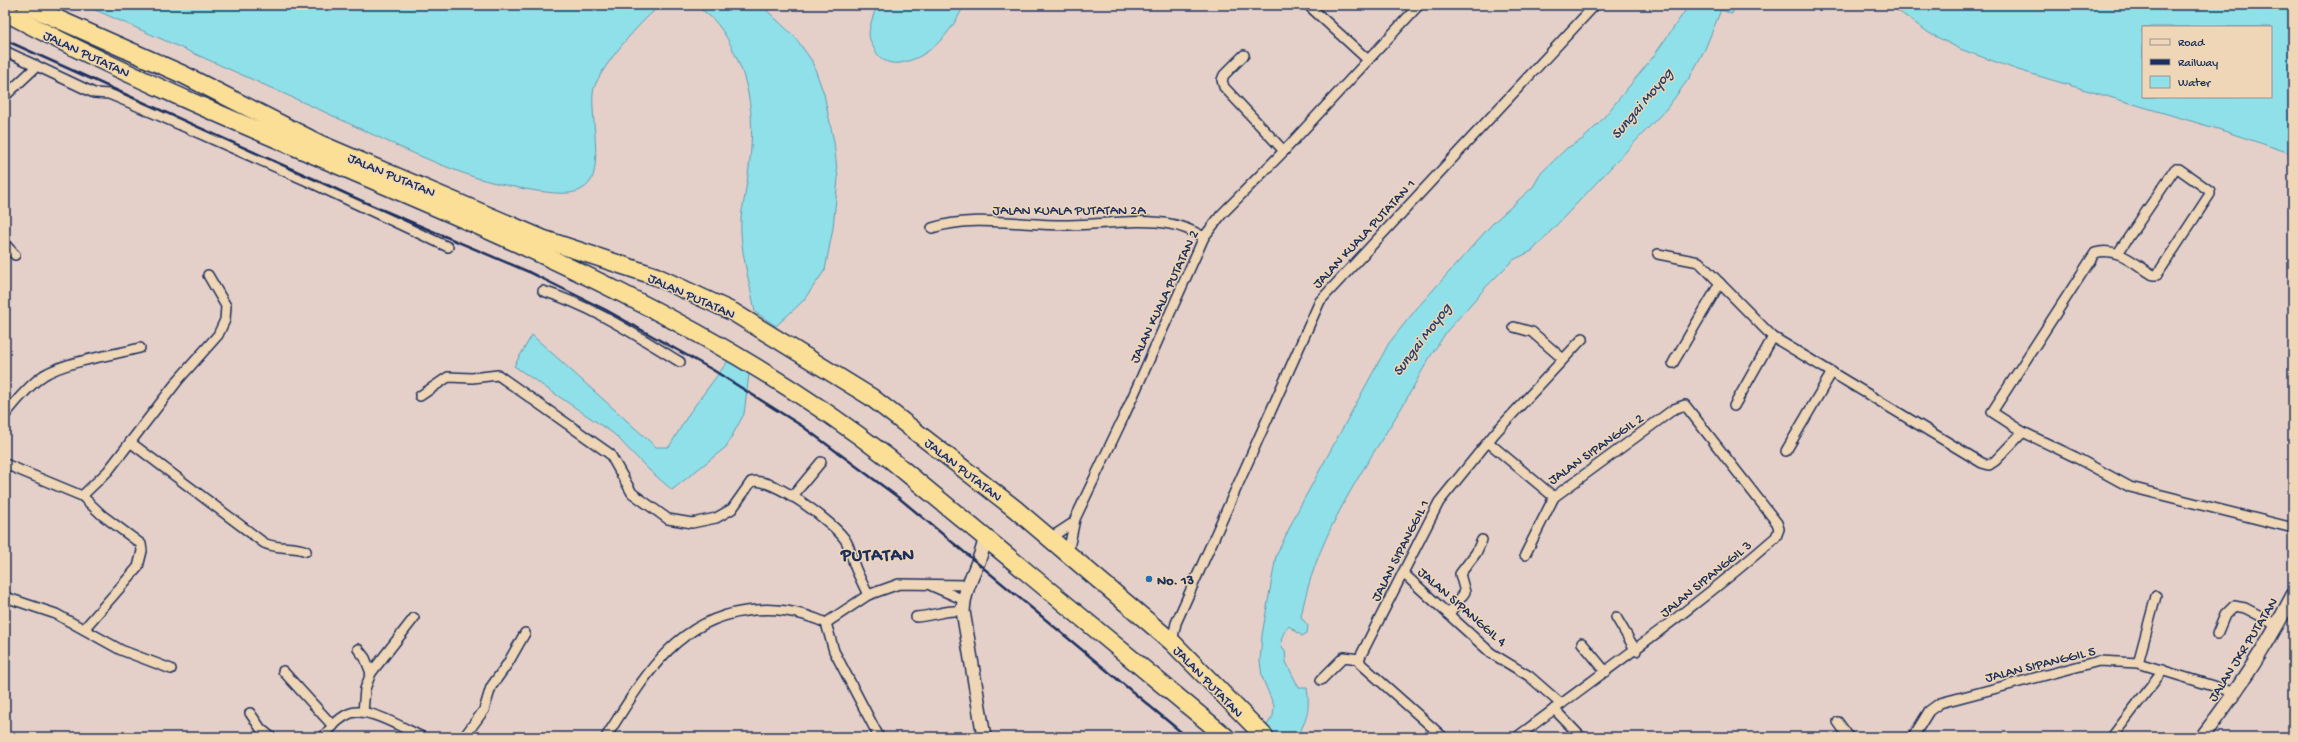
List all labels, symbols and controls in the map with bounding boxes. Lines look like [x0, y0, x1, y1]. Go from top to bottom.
legend [2142, 26, 2272, 98]
street label: JALAN PUTATAN [40, 28, 132, 83]
text: Road [2178, 37, 2205, 51]
text: Railway [2178, 57, 2218, 71]
water label: Sungai Moyog [1608, 64, 1678, 143]
text: Water [2178, 77, 2212, 91]
street label: JALAN PUTATAN [345, 150, 437, 202]
street label: JALAN KUALA PUTATAN 1 [1310, 176, 1420, 293]
street label: JALAN KUALA PUTATAN 2A [993, 203, 1146, 220]
street label: JALAN KUALA PUTATAN 2 [1127, 228, 1204, 366]
street label: JALAN PUTATAN [645, 270, 737, 324]
water label: Sungai Moyog [1389, 299, 1457, 380]
street label: JALAN SIPANGGIL 2 [1545, 411, 1648, 489]
street label: JALAN PUTATAN [920, 435, 1005, 507]
street label: JALAN SIPANGGIL 1 [1368, 498, 1434, 605]
street label: JALAN SIPANGGIL 3 [1657, 538, 1756, 622]
district label: PUTATAN [840, 546, 915, 567]
street label: JALAN SIPANGGIL 4 [1413, 565, 1510, 651]
place label: No. 13 [1157, 573, 1194, 590]
marker: No. 13 [1144, 574, 1154, 584]
street label: JALAN JKR PUTATAN [2205, 595, 2283, 706]
street label: JALAN PUTATAN [1169, 643, 1246, 722]
street label: JALAN SIPANGGIL 5 [1984, 643, 2098, 687]

